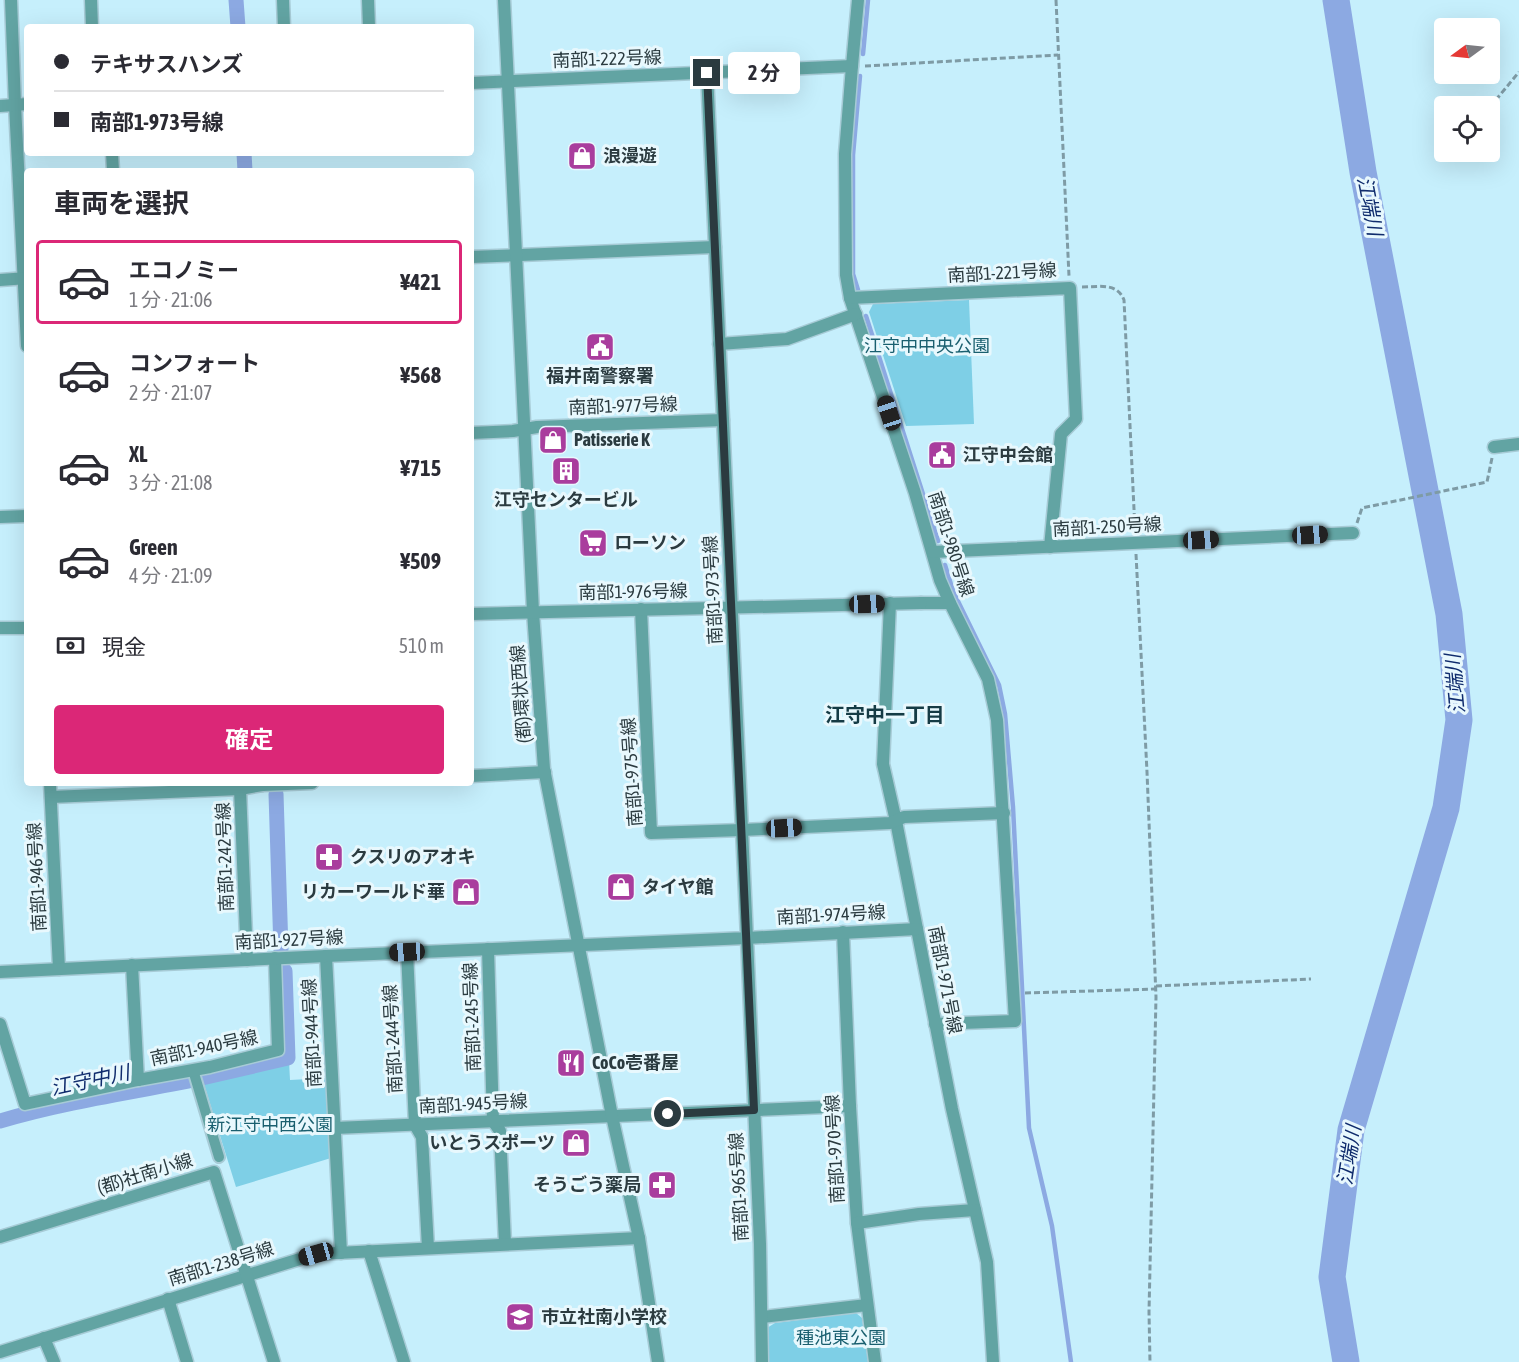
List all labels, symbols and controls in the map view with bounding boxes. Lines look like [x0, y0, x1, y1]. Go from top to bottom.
north arrow [1434, 18, 1500, 84]
map controls [1434, 18, 1500, 162]
street label: 南部1-222号線 [552, 46, 662, 71]
text: テキサスハンズ [90, 51, 243, 77]
callout: 2 分 [728, 52, 800, 94]
route end [693, 59, 720, 86]
text: 2 分 [748, 61, 780, 84]
button: locate [1434, 96, 1500, 162]
text: 南部1-973号線 [90, 109, 224, 135]
shop icon: 浪漫遊 [566, 140, 598, 172]
place label: 浪漫遊 [603, 145, 657, 166]
water label: 江端川 [1353, 174, 1388, 240]
text: 車両を選択 [54, 188, 189, 219]
icon: car [57, 255, 111, 309]
text: エコノミー [129, 257, 239, 283]
street label: 南部1-221号線 [947, 259, 1057, 286]
text: ¥421 [400, 269, 441, 295]
text: 1 分 · 21:06 [129, 288, 212, 311]
public building icon: 福井南警察署 [584, 331, 616, 363]
park label: 江守中中央公園 [864, 335, 990, 356]
icon: car [57, 348, 111, 402]
text: コンフォート [129, 350, 260, 376]
text: ¥568 [400, 362, 441, 388]
place label: 福井南警察署 [546, 365, 654, 386]
text: 2 分 · 21:07 [129, 381, 212, 404]
street label: 南部1-977号線 [568, 393, 678, 418]
car [875, 393, 903, 433]
shop icon: Patisserie K [537, 424, 569, 456]
place label: Patisserie K [574, 429, 650, 450]
public building icon: 江守中会館 [926, 439, 958, 471]
icon: car [57, 441, 111, 495]
text: XL [129, 441, 147, 467]
place label: 江守中会館 [963, 444, 1053, 465]
text: ¥715 [400, 455, 441, 481]
building icon: 江守センタービル [550, 455, 582, 487]
text: 3 分 · 21:08 [129, 471, 212, 494]
place label: 江守センタービル [494, 489, 638, 510]
street label: 南部1-980号線 [925, 489, 978, 599]
street label: 南部1-250号線 [1052, 513, 1162, 540]
car [1292, 525, 1328, 545]
supermarket icon: ローソン [577, 527, 609, 559]
car [1183, 530, 1219, 550]
place label: ローソン [614, 532, 686, 553]
icon: car [57, 534, 111, 588]
text: Green [129, 534, 178, 560]
street label: 南部1-973号線 [699, 535, 726, 645]
text: ¥509 [400, 548, 441, 574]
text: 4 分 · 21:09 [129, 564, 212, 587]
street label: 南部1-976号線 [578, 580, 688, 603]
car [849, 594, 885, 614]
icon: cash [54, 629, 87, 662]
text: 現金 [102, 634, 146, 660]
text: 510 m [399, 634, 444, 657]
street label: (都)環状西線 [507, 644, 534, 744]
water label: 江端川 [1440, 651, 1469, 715]
district label: 江守中一丁目 [825, 703, 945, 726]
button: 確定 [54, 705, 444, 774]
street label: 南部1-975号線 [617, 717, 646, 827]
street label: 南部1-242号線 [212, 802, 237, 912]
car [766, 818, 802, 838]
street label: 南部1-946号線 [23, 822, 50, 932]
pharmacy icon: クスリのアオキ [313, 841, 345, 873]
place label: クスリのアオキ [350, 846, 475, 867]
shop icon: タイヤ館 [605, 871, 637, 903]
shop icon: リカーワールド華 [450, 876, 482, 908]
place label: タイヤ館 [642, 876, 713, 897]
place label: リカーワールド華 [301, 881, 445, 902]
street label: 南部1-974号線 [776, 901, 886, 928]
street label: 南部1-971号線 [925, 924, 966, 1036]
street label: 南部1-927号線 [234, 926, 344, 953]
car [389, 942, 425, 962]
street label: 南部1-245号線 [459, 962, 484, 1072]
street label: 南部1-944号線 [298, 978, 325, 1088]
street label: 南部1-244号線 [379, 984, 406, 1094]
street label: 南部1-940号線 [148, 1026, 260, 1069]
restaurant icon: CoCo壱番屋 [555, 1047, 587, 1079]
place label: CoCo壱番屋 [592, 1052, 679, 1073]
water label: 江守中川 [48, 1060, 133, 1099]
street label: 南部1-945号線 [418, 1090, 528, 1117]
street label: 南部1-970号線 [821, 1094, 848, 1204]
route start [654, 1100, 681, 1127]
park label: 新江守中西公園 [207, 1114, 333, 1135]
water label: 江端川 [1332, 1122, 1365, 1186]
shop icon: いとうスポーツ [560, 1127, 592, 1159]
place label: いとうスポーツ [429, 1132, 555, 1153]
street label: 南部1-965号線 [725, 1132, 752, 1242]
street label: (都)社南小線 [95, 1149, 195, 1198]
pharmacy icon: そうごう薬局 [646, 1169, 678, 1201]
place label: そうごう薬局 [533, 1174, 641, 1195]
street label: 南部1-238号線 [165, 1237, 276, 1290]
car [296, 1240, 336, 1268]
school or university icon: 市立社南小学校 [504, 1301, 536, 1333]
place label: 市立社南小学校 [541, 1306, 667, 1327]
park label: 種池東公園 [796, 1327, 886, 1348]

